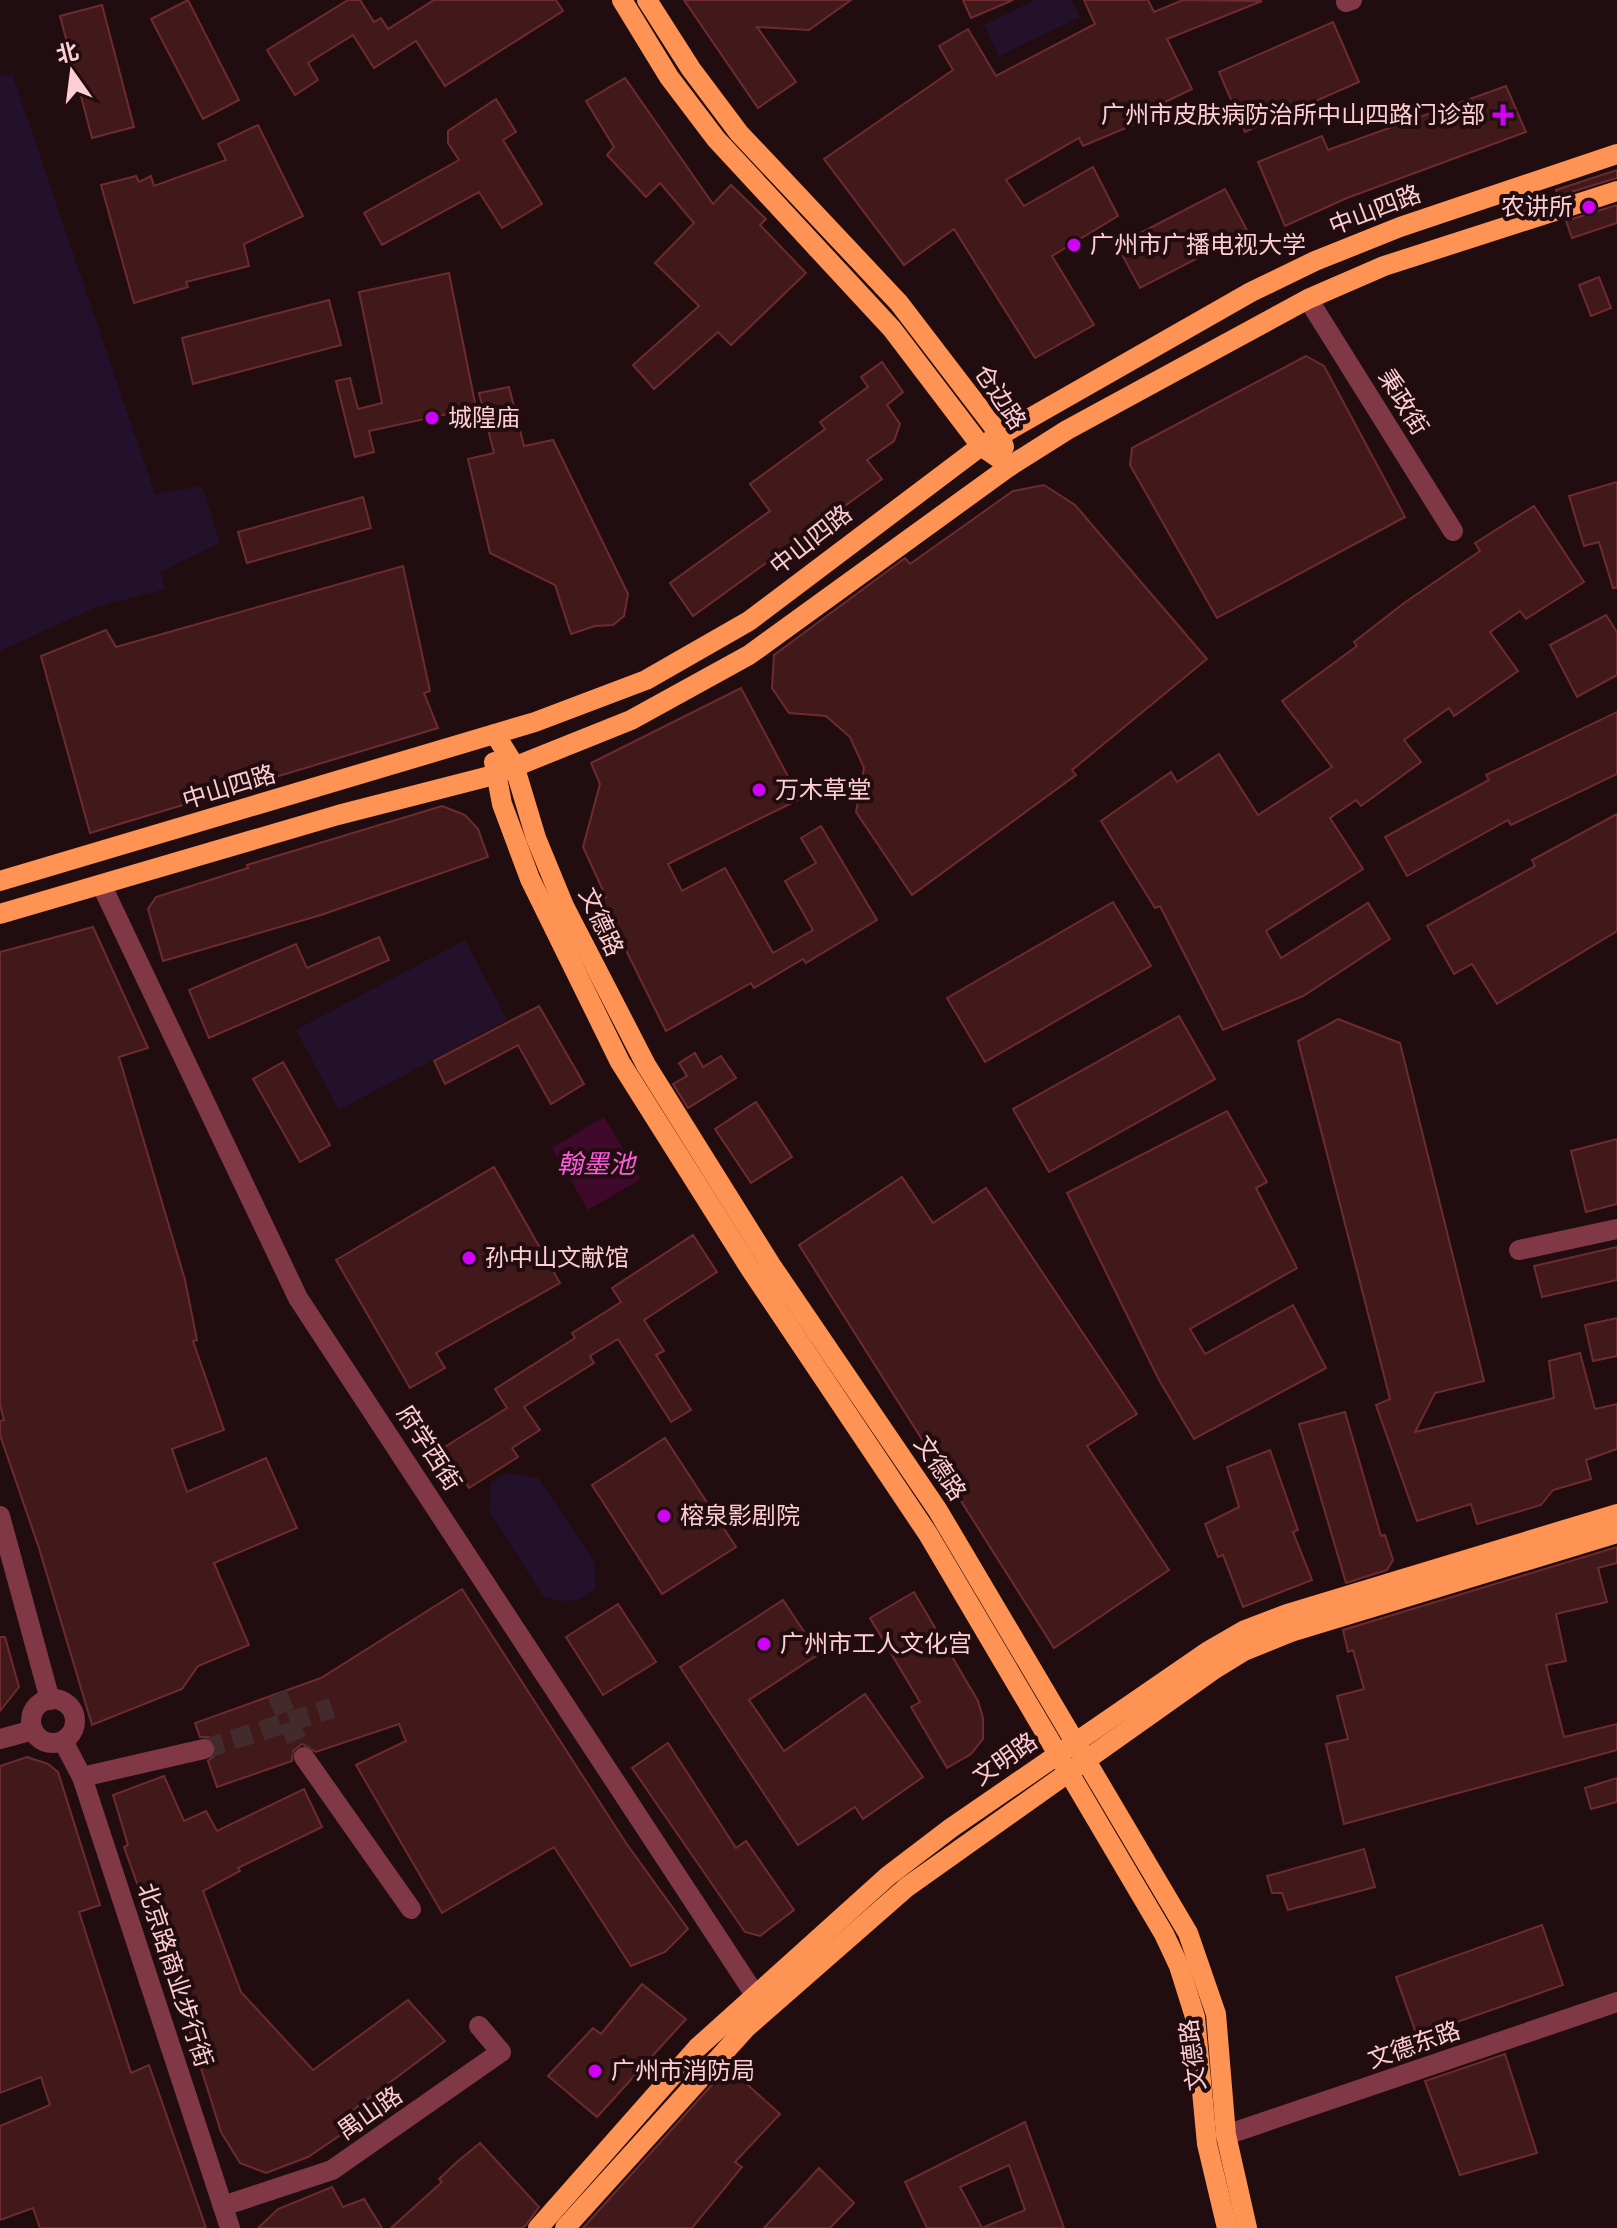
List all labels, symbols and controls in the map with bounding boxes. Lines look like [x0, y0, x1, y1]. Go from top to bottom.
north arrow [32, 32, 112, 112]
text: 北 [53, 37, 81, 69]
place label: 广州市皮肤病防治所中山四路门诊部 [1101, 100, 1485, 129]
marker: 广州市皮肤病防治所中山四路门诊部 [1492, 104, 1514, 126]
street label: 中山四路 [1325, 179, 1425, 240]
place label: 农讲所 [1501, 192, 1573, 221]
marker: 农讲所 [1580, 198, 1598, 216]
place label: 广州市广播电视大学 [1090, 230, 1306, 259]
marker: 广州市广播电视大学 [1065, 236, 1083, 254]
street label: 仓边路 [968, 359, 1033, 435]
street label: 秉政街 [1372, 364, 1435, 440]
place label: 城隍庙 [448, 403, 520, 432]
marker: 城隍庙 [423, 409, 441, 427]
street label: 中山四路 [764, 499, 857, 581]
street label: 中山四路 [179, 759, 279, 814]
place label: 万木草堂 [775, 775, 871, 804]
marker: 万木草堂 [750, 781, 768, 799]
street label: 文德路 [573, 883, 630, 961]
water label: 翰墨池 [557, 1148, 638, 1180]
place label: 孙中山文献馆 [485, 1243, 629, 1272]
marker: 孙中山文献馆 [460, 1249, 478, 1267]
street label: 府学西街 [391, 1400, 468, 1496]
street label: 文德路 [908, 1430, 973, 1506]
place label: 榕泉影剧院 [680, 1501, 800, 1530]
marker: 榕泉影剧院 [655, 1507, 673, 1525]
place label: 广州市工人文化宫 [780, 1629, 972, 1658]
marker: 广州市工人文化宫 [755, 1635, 773, 1653]
street label: 文明路 [967, 1726, 1043, 1791]
street label: 北京路商业步行街 [132, 1879, 219, 2071]
street label: 文德东路 [1364, 2015, 1464, 2074]
street label: 文德路 [1174, 2018, 1211, 2093]
place label: 广州市消防局 [611, 2056, 755, 2085]
marker: 广州市消防局 [586, 2062, 604, 2080]
street label: 禺山路 [332, 2080, 408, 2145]

